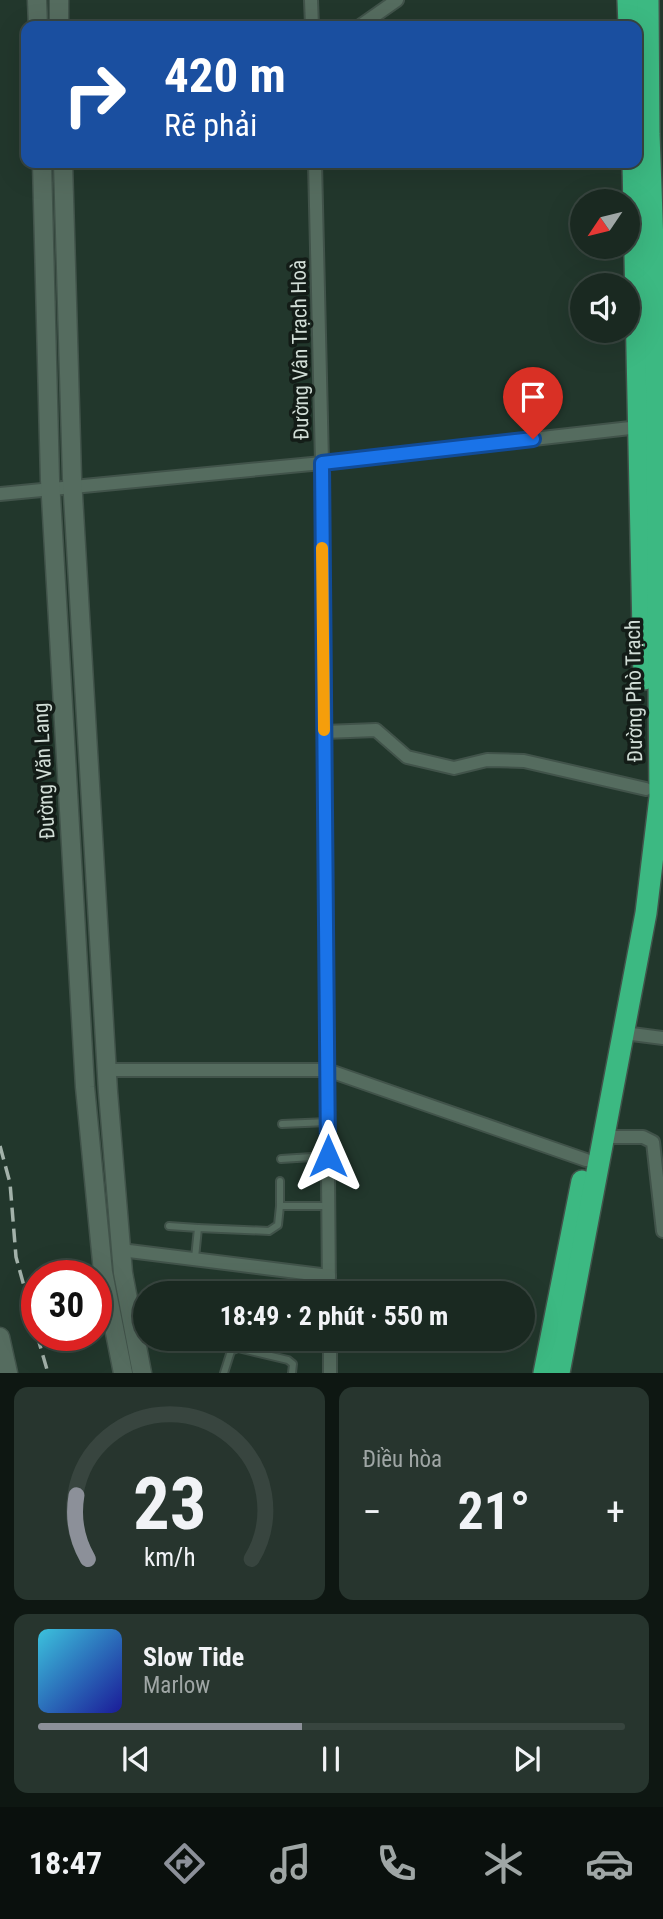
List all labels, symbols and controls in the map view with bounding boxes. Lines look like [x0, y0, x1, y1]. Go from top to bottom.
text: 420 m [164, 47, 286, 104]
icon: right [49, 49, 140, 140]
text: Rẽ phải [164, 106, 257, 144]
north arrow [570, 189, 640, 259]
map controls [570, 189, 640, 343]
street label: Đường Vân Trạch Hoà [286, 260, 314, 440]
button: sound [570, 273, 640, 343]
pin [503, 367, 563, 439]
icon: arrive [514, 378, 552, 416]
street label: Đường Phò Trạch [621, 620, 647, 762]
street label: Đường Văn Lang [28, 702, 60, 840]
position arrow [291, 1119, 365, 1193]
speed limit sign: 30 [21, 1260, 112, 1351]
text: 18:49 · 2 phút · 550 m [220, 1301, 448, 1331]
text: Điều hòa [363, 1446, 442, 1473]
text: 23 [132, 1462, 206, 1548]
text: 21° [457, 1481, 530, 1542]
text: − [363, 1490, 382, 1534]
text: + [606, 1490, 625, 1534]
text: km/h [144, 1543, 195, 1572]
text: Slow Tide [143, 1642, 244, 1672]
text: Marlow [143, 1672, 210, 1699]
icon: previous [117, 1740, 155, 1778]
icon: pause [312, 1740, 350, 1778]
icon: next [508, 1740, 546, 1778]
icon: directions [160, 1839, 209, 1888]
icon: music [266, 1839, 315, 1888]
icon: phone [372, 1839, 421, 1888]
icon: climate [479, 1839, 528, 1888]
icon: car [585, 1839, 634, 1888]
text: 18:47 [29, 1844, 102, 1882]

